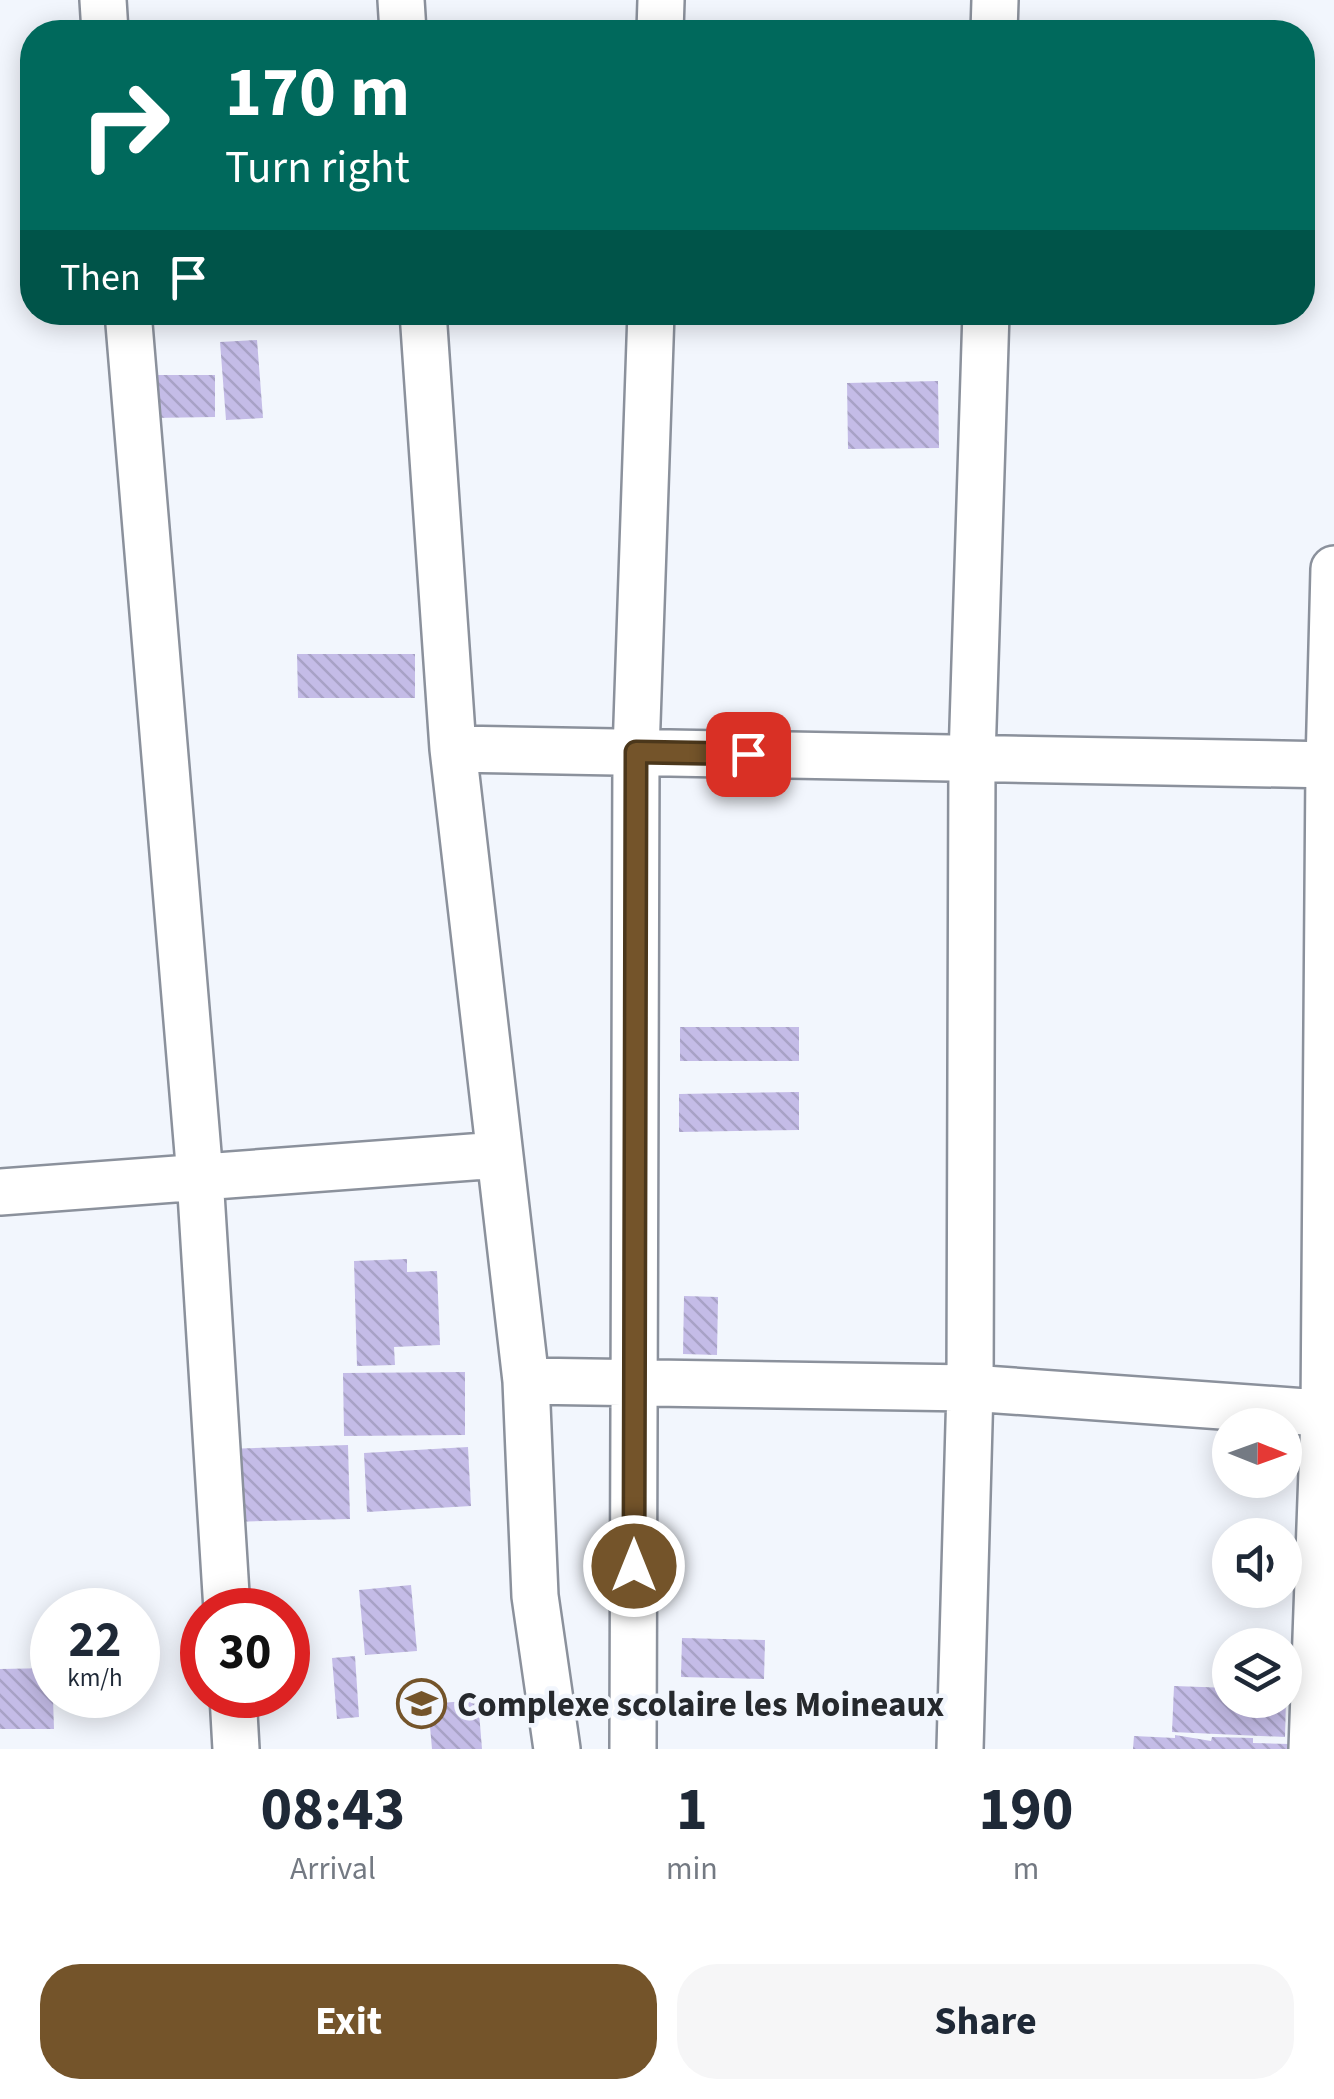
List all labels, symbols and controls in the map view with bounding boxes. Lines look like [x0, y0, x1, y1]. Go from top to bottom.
text: 170 m [225, 43, 410, 143]
icon: right [60, 60, 190, 190]
text: Turn right [225, 136, 410, 200]
icon: arrive [161, 250, 216, 305]
text: Then [60, 251, 141, 305]
pin [706, 712, 791, 797]
icon: arrive [721, 727, 776, 782]
north arrow [1212, 1408, 1302, 1498]
map controls [1212, 1408, 1302, 1718]
position arrow [582, 1514, 686, 1618]
button: sound [1212, 1518, 1302, 1608]
speed limit sign: 30 [180, 1588, 310, 1718]
text: 22 [69, 1605, 121, 1676]
button: layers [1212, 1628, 1302, 1718]
text: km/h [67, 1660, 123, 1696]
school or university icon: Complexe scolaire les Moineaux [396, 1678, 448, 1730]
place label: Complexe scolaire les Moineaux [457, 1680, 944, 1730]
text: 08:43 [261, 1768, 405, 1853]
text: 1 [676, 1768, 708, 1853]
text: 190 [978, 1768, 1073, 1853]
text: Arrival [290, 1846, 376, 1892]
text: min [666, 1846, 718, 1892]
text: m [1013, 1846, 1039, 1892]
button: Exit [40, 1964, 657, 2079]
button: Share [677, 1964, 1294, 2079]

